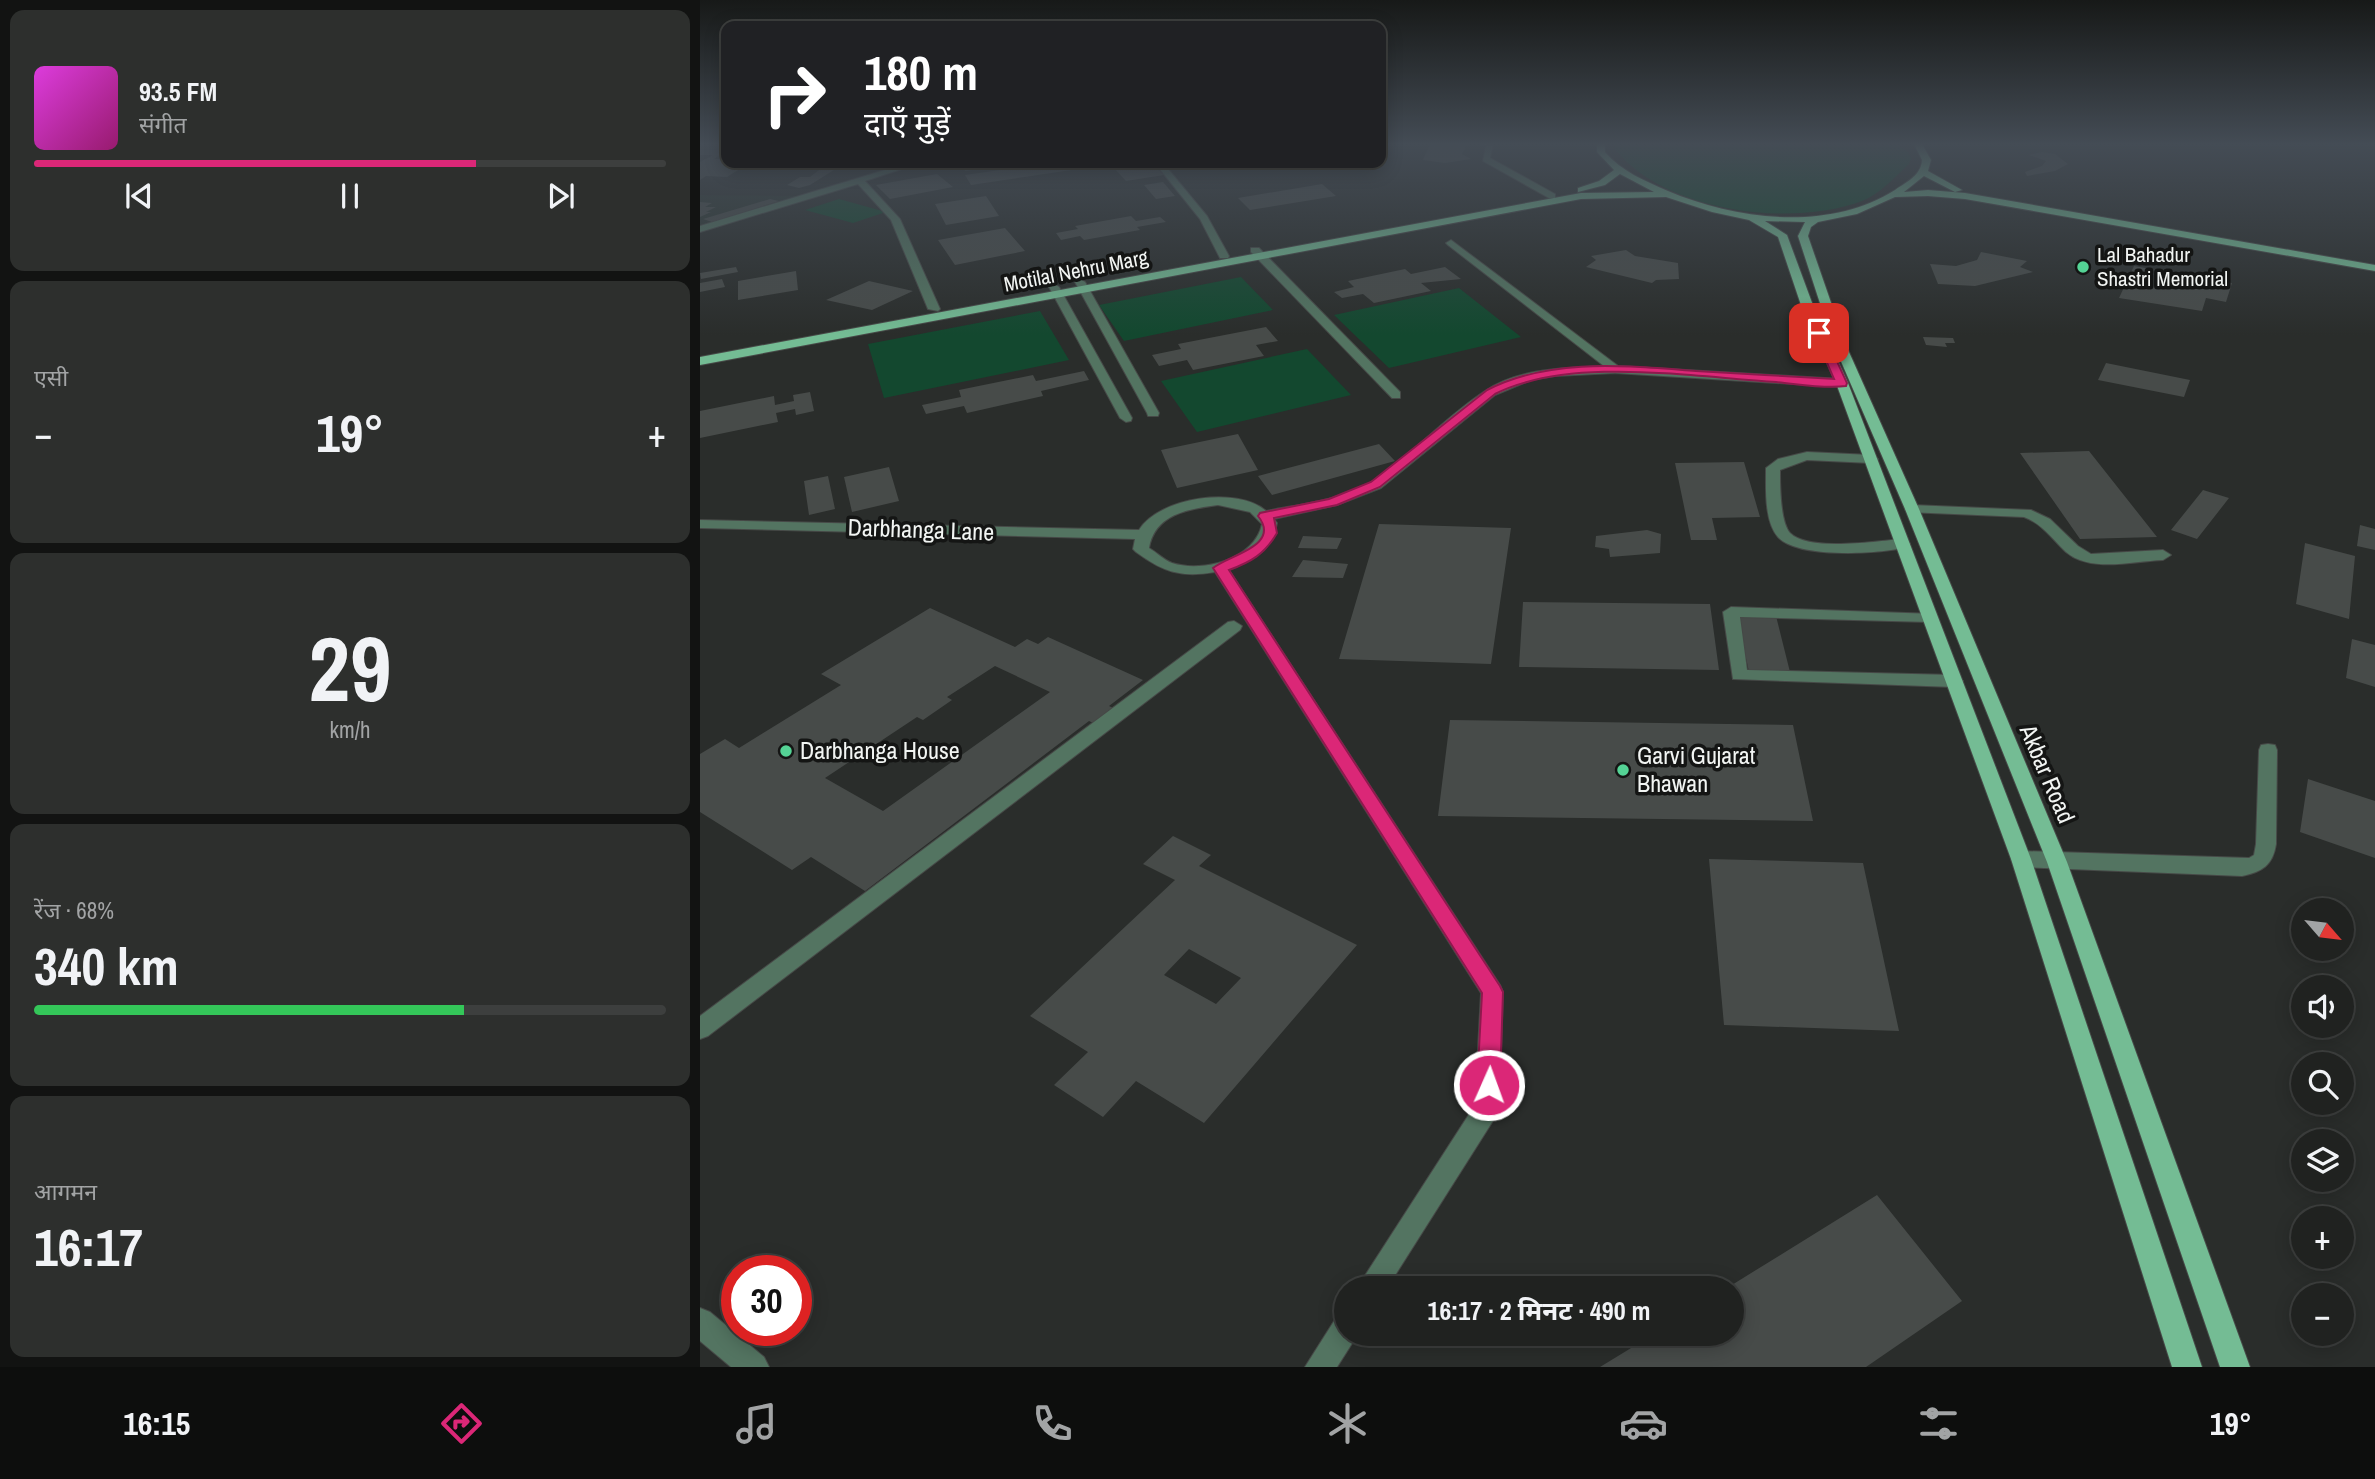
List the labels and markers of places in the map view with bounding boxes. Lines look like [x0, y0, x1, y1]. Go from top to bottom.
place label: Lal Bahadur Shastri Memorial [2097, 240, 2228, 293]
marker: Lal Bahadur Shastri Memorial [2075, 259, 2091, 275]
pin [1789, 303, 1849, 363]
place label: Darbhanga House [800, 734, 960, 766]
place label: Garvi Gujarat Bhawan [1637, 739, 1756, 799]
marker: Darbhanga House [778, 743, 794, 759]
marker: Garvi Gujarat Bhawan [1615, 762, 1631, 778]

